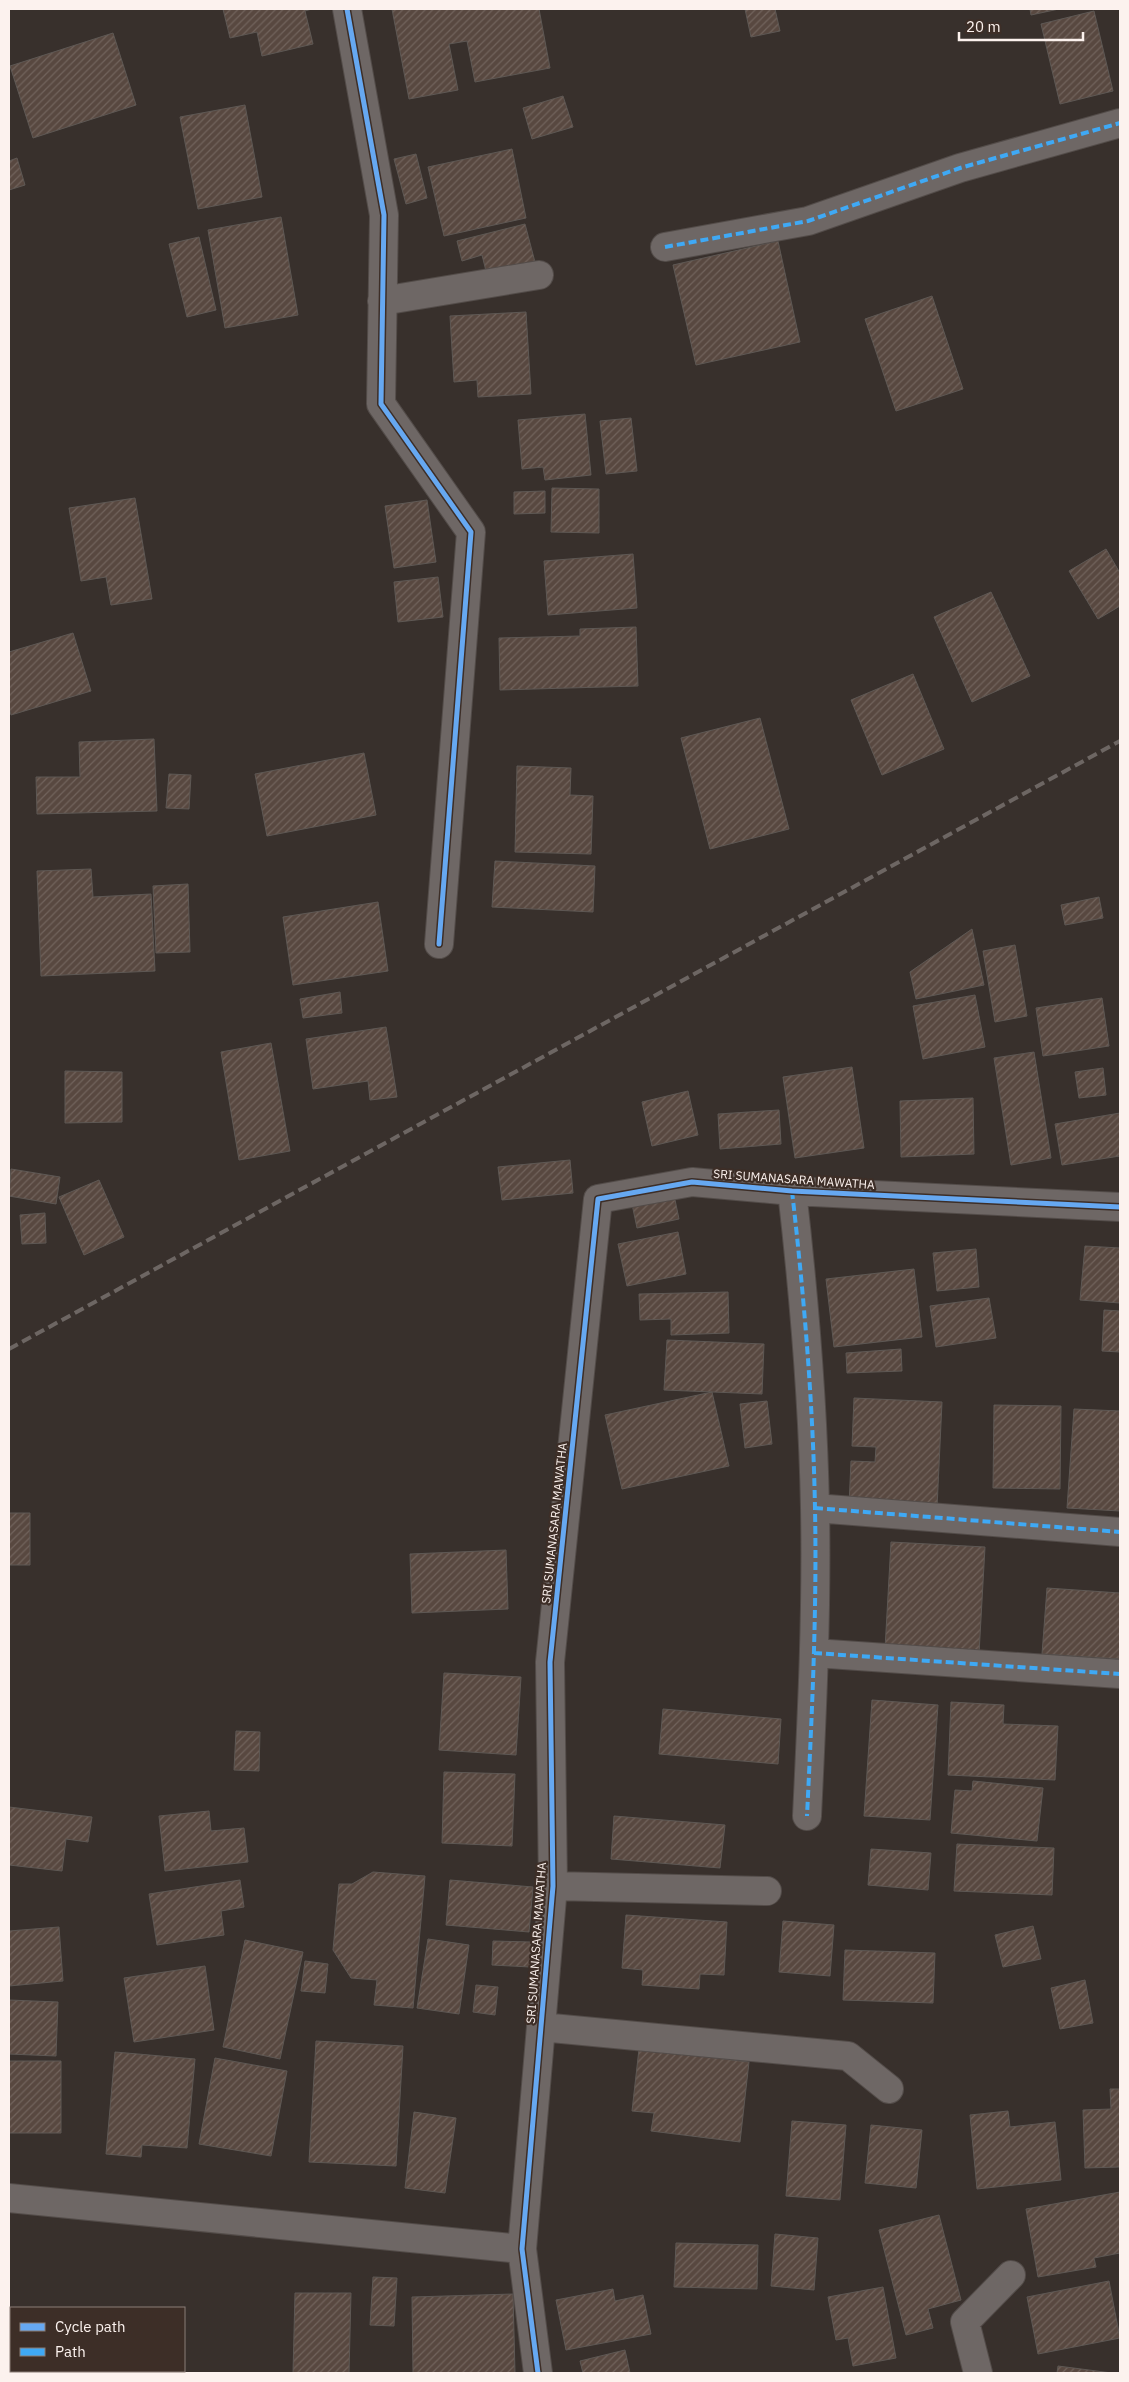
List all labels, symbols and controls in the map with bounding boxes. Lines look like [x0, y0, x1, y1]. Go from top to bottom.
scale bar [959, 10, 1083, 42]
text: 20 m [966, 17, 1001, 36]
street label: SRI SUMANASARA MAWATHA [713, 1166, 876, 1192]
street label: SRI SUMANASARA MAWATHA [538, 1441, 570, 1604]
street label: SRI SUMANASARA MAWATHA [523, 1861, 549, 2024]
legend [10, 2307, 185, 2372]
text: Cycle path [55, 2317, 126, 2336]
text: Path [55, 2342, 86, 2361]

